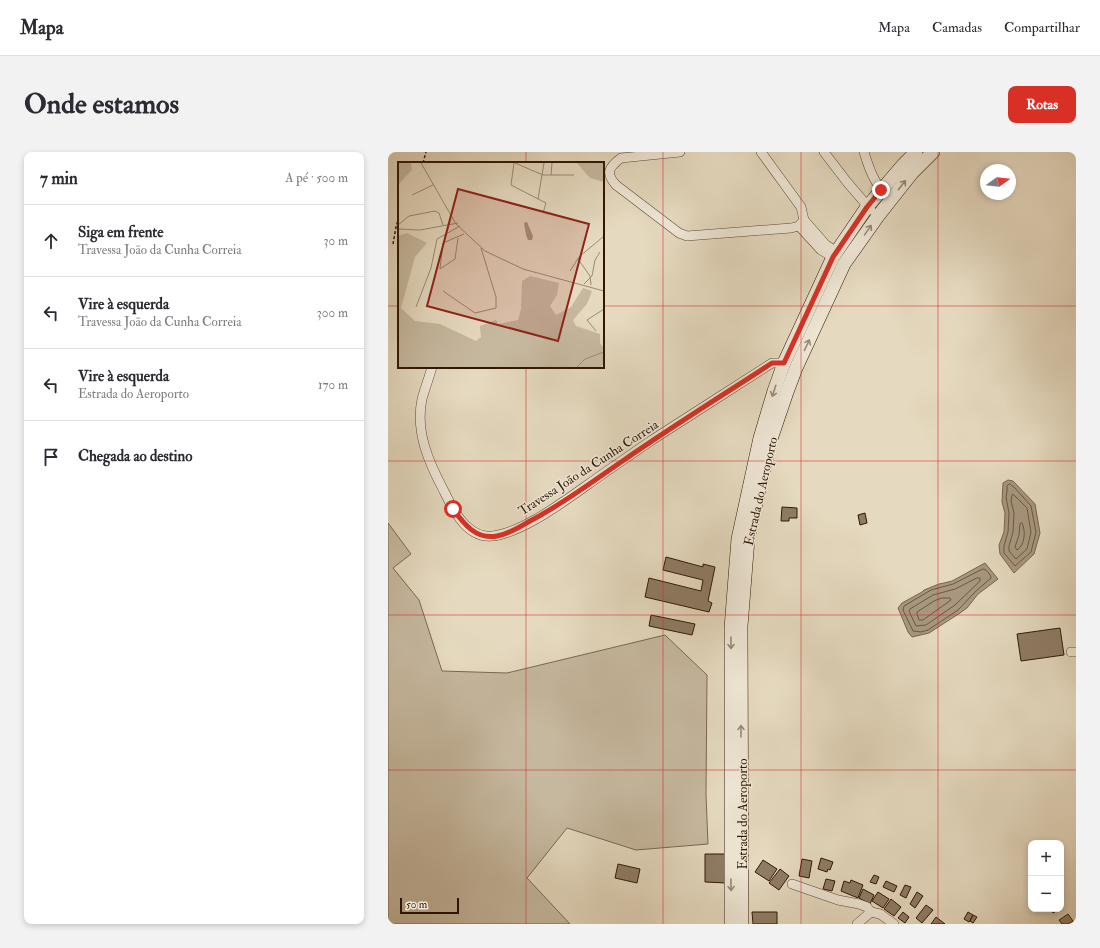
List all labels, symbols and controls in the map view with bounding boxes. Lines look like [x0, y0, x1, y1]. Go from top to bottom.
text: Mapa [20, 16, 64, 40]
text: Mapa [878, 19, 910, 36]
text: Camadas [932, 19, 982, 36]
text: Compartilhar [1004, 19, 1080, 36]
button: Rotas [1008, 86, 1076, 123]
text: Onde estamos [24, 87, 179, 122]
inset map [398, 162, 604, 368]
north arrow [980, 164, 1016, 200]
text: 7 min [40, 168, 78, 189]
text: A pé · 500 m [285, 170, 348, 186]
one-way arrow [898, 180, 907, 191]
route end [872, 181, 890, 199]
text: Siga em frente [78, 223, 164, 242]
one-way arrow [864, 225, 872, 236]
icon: ahead [40, 230, 62, 252]
text: 30 m [324, 233, 348, 249]
text: Travessa João da Cunha Correia [78, 242, 242, 258]
text: Vire à esquerda [78, 295, 169, 314]
icon: left [40, 302, 62, 324]
text: 300 m [317, 305, 348, 321]
text: Travessa João da Cunha Correia [78, 314, 242, 330]
one-way arrow [804, 339, 811, 351]
text: Vire à esquerda [78, 367, 169, 386]
icon: left [40, 374, 62, 396]
text: 170 m [318, 377, 348, 393]
one-way arrow [770, 385, 777, 398]
text: Estrada do Aeroporto [78, 386, 189, 402]
street label: Travessa João da Cunha Correia [516, 416, 662, 519]
street label: Estrada do Aeroporto [741, 435, 782, 547]
icon: arrive [40, 446, 62, 468]
text: Chegada ao destino [78, 447, 193, 466]
route start [444, 500, 462, 518]
one-way arrow [727, 636, 735, 649]
one-way arrow [737, 725, 745, 738]
street label: Estrada do Aeroporto [735, 759, 752, 869]
map controls [1028, 840, 1064, 912]
button: + [1028, 840, 1064, 876]
button: − [1028, 876, 1064, 912]
one-way arrow [727, 878, 734, 891]
scale bar [400, 896, 459, 915]
text: 50 m [406, 898, 427, 911]

